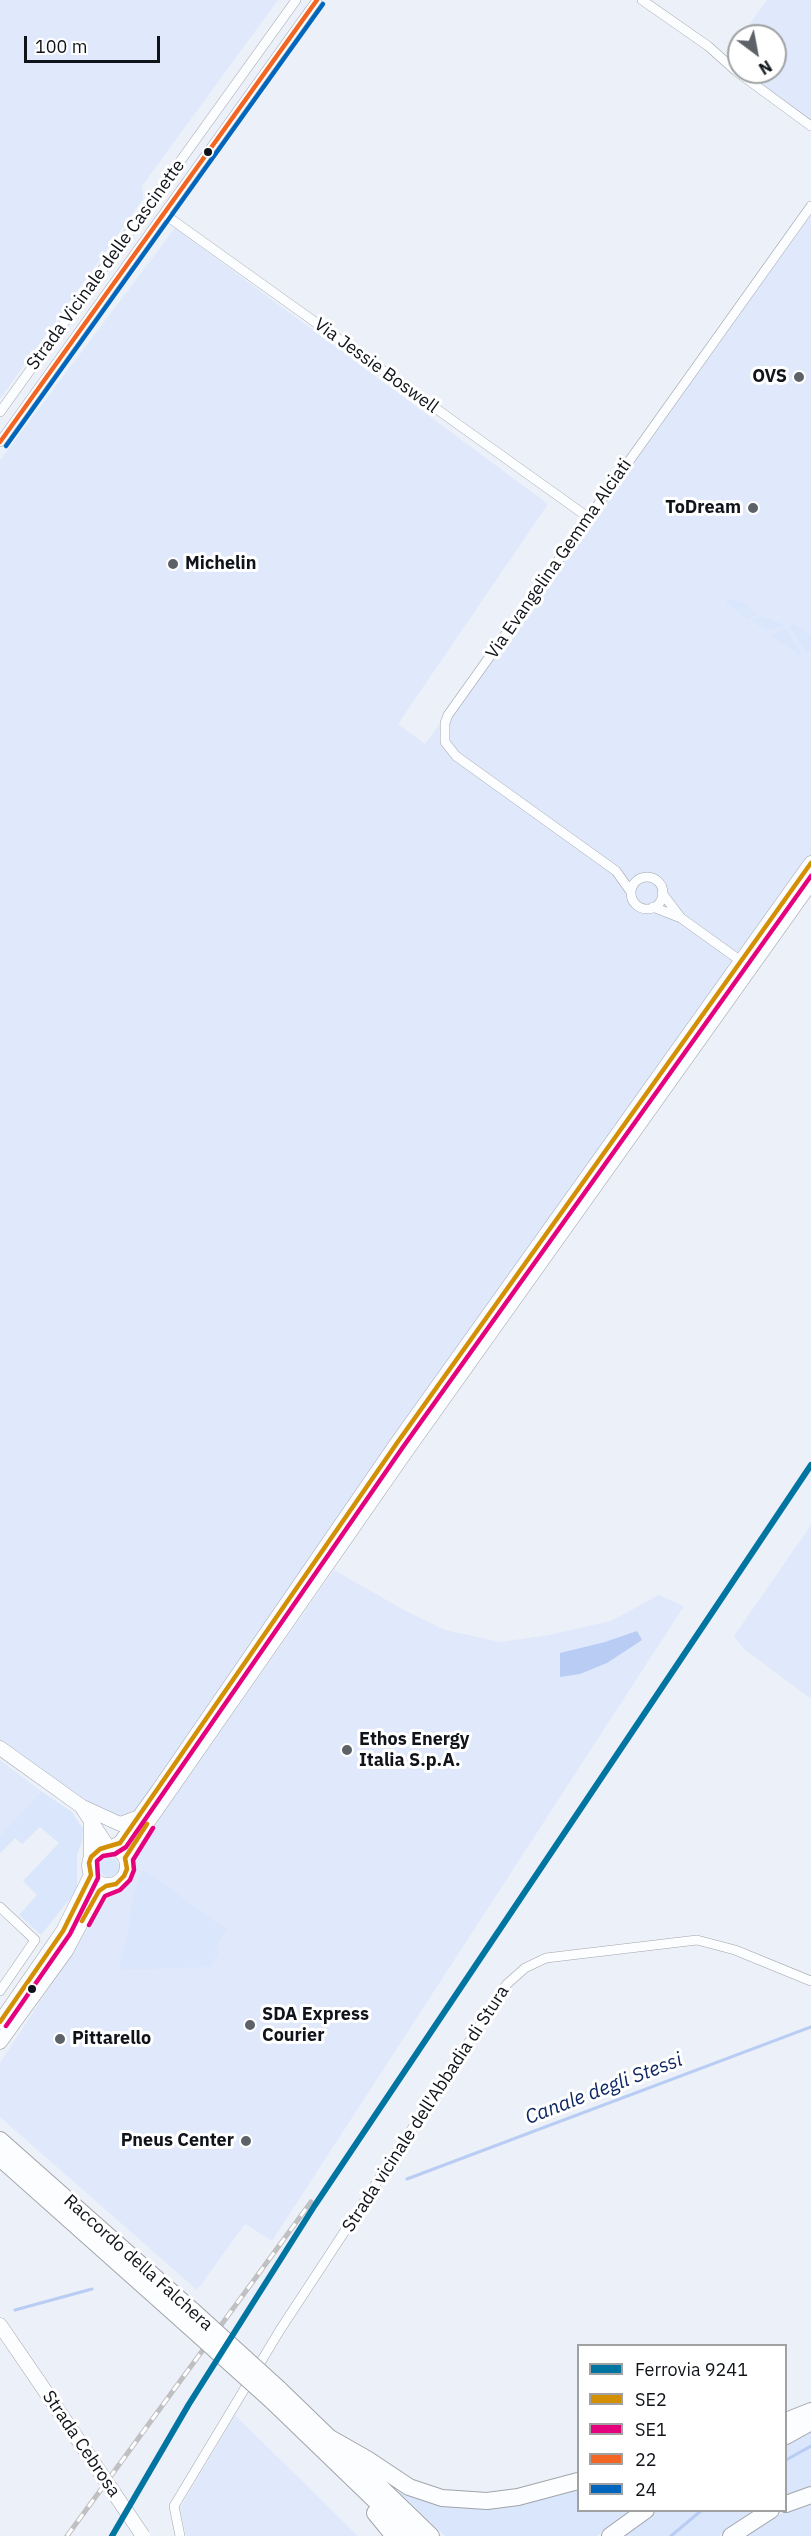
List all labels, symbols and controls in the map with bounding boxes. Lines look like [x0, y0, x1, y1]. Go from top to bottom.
scale bar [27, 24, 164, 62]
north arrow [727, 24, 787, 84]
text: 100 m [35, 35, 87, 58]
text: N [755, 56, 776, 79]
unlabelled marker [202, 146, 214, 158]
street label: Strada Vicinale delle Cascinette [22, 156, 190, 374]
street label: Via Jessie Boswell [310, 314, 442, 418]
place label: OVS [752, 366, 787, 388]
marker: OVS [792, 370, 806, 384]
street label: Via Evangelina Gemma Alciati [482, 455, 636, 663]
place label: ToDream [665, 497, 741, 519]
marker: ToDream [746, 501, 760, 515]
place label: Michelin [185, 553, 256, 575]
marker: Michelin [166, 557, 180, 571]
place label: Ethos Energy Italia S.p.A. [359, 1729, 469, 1772]
marker: Ethos Energy Italia S.p.A. [340, 1743, 354, 1757]
street label: Strada vicinale dell'Abbadia di Stura [338, 1982, 514, 2236]
unlabelled marker [26, 1983, 38, 1995]
place label: SDA Express Courier [262, 2004, 369, 2046]
marker: SDA Express Courier [243, 2018, 257, 2032]
place label: Pittarello [72, 2028, 151, 2050]
marker: Pittarello [53, 2032, 67, 2046]
water label: Canale degli Stessi [522, 2048, 686, 2130]
place label: Pneus Center [121, 2130, 234, 2152]
marker: Pneus Center [239, 2134, 253, 2148]
street label: Raccordo della Falchera [59, 2190, 217, 2336]
legend [577, 2344, 787, 2512]
text: Ferrovia 9241 [635, 2358, 748, 2381]
street label: Strada Cebrosa [37, 2387, 125, 2501]
text: SE2 [635, 2388, 667, 2411]
text: SE1 [635, 2418, 667, 2441]
text: 22 [635, 2448, 657, 2471]
text: 24 [635, 2478, 657, 2501]

